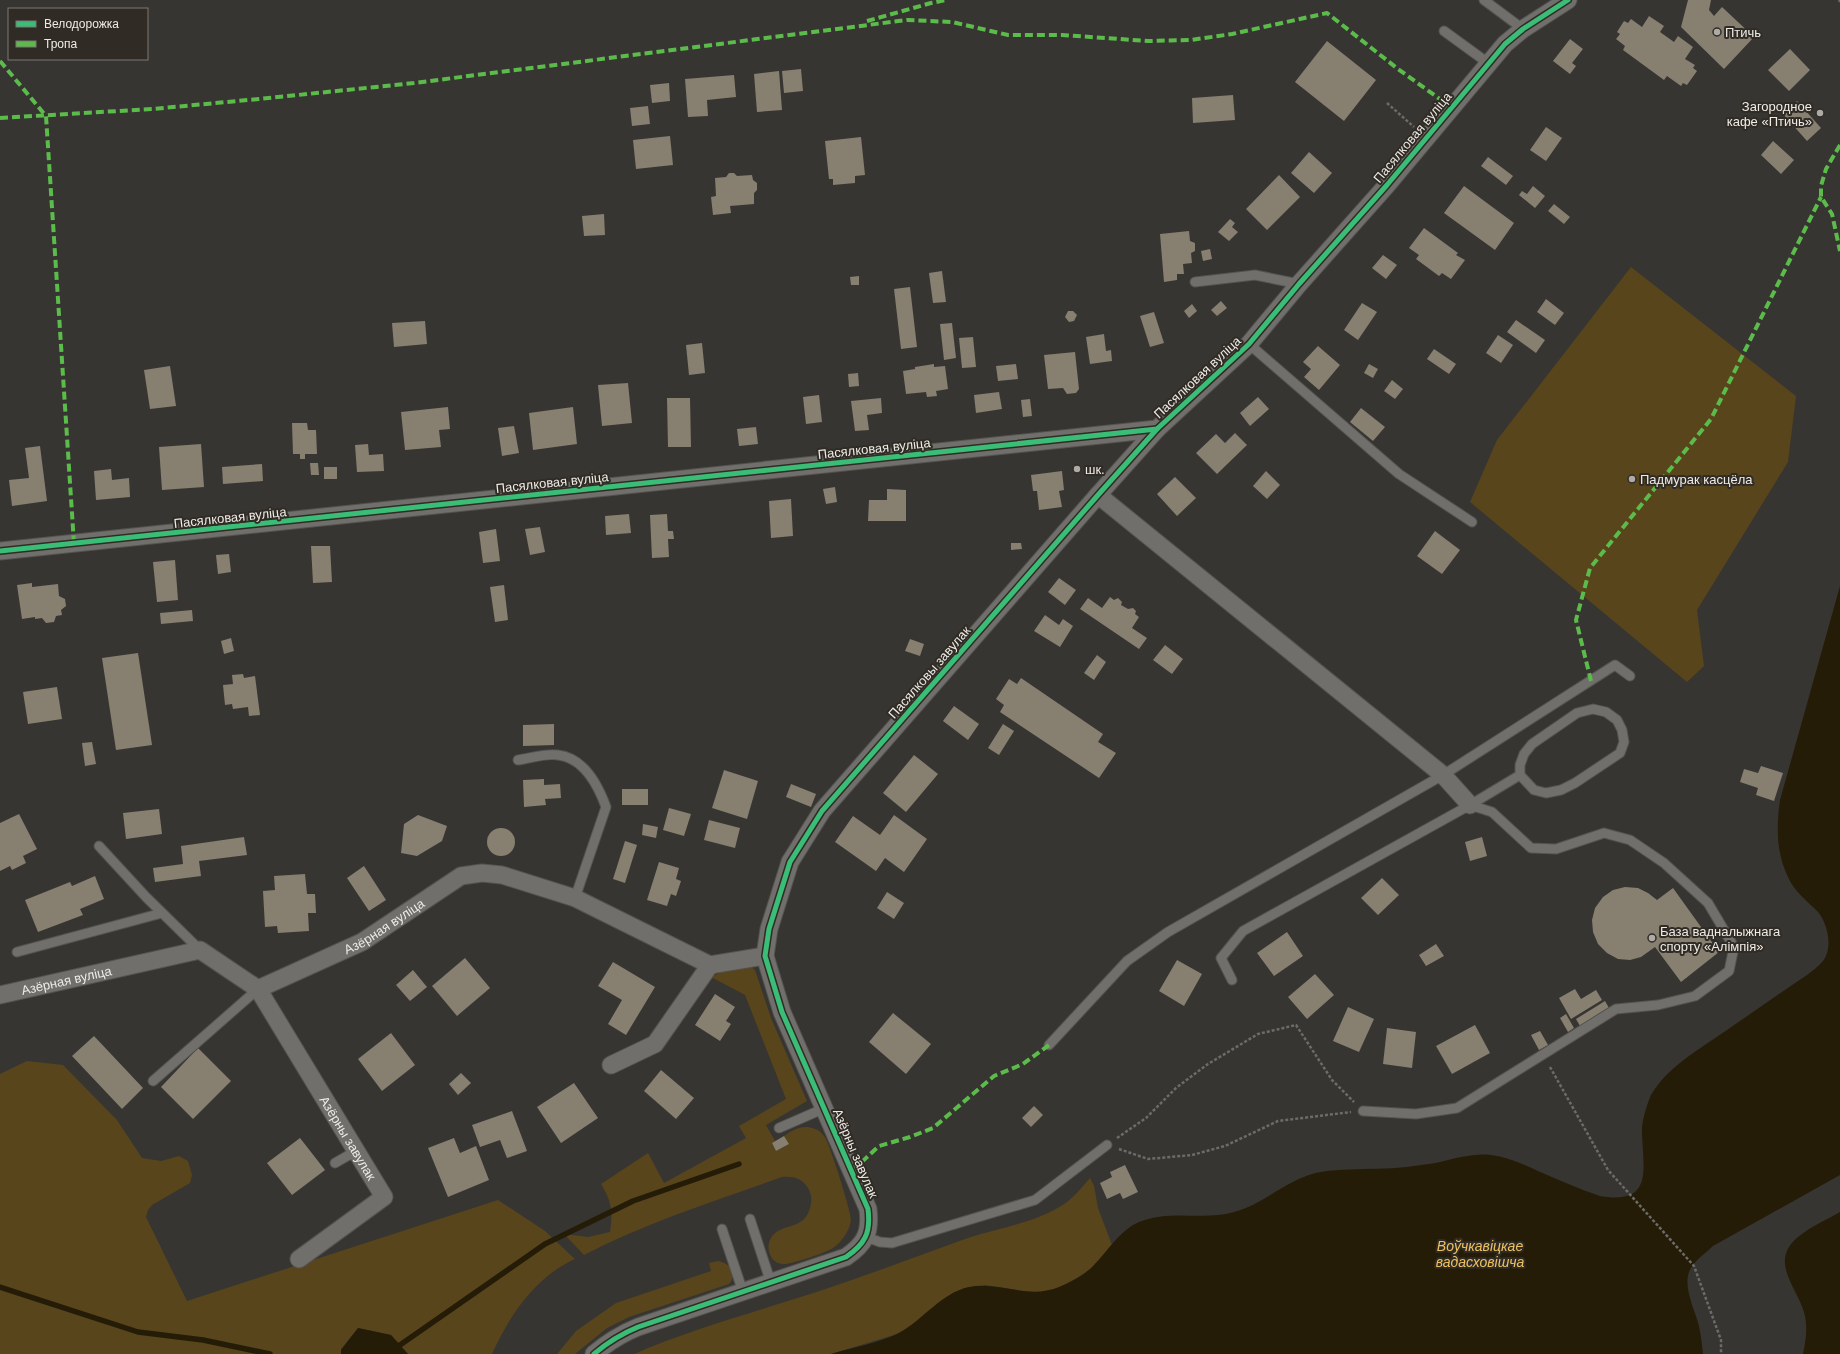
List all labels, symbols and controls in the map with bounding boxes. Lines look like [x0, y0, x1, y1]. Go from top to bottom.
legend [8, 8, 148, 60]
text: Велодорожка [44, 17, 119, 31]
place label: Птичь [1725, 25, 1761, 40]
marker: Птичь [1712, 27, 1722, 37]
text: Тропа [44, 37, 78, 51]
street label: Пасялковая вуліца [1370, 88, 1455, 186]
place label: Загородное кафе «Птичь» [1727, 99, 1812, 129]
marker: Загородное кафе «Птичь» [1815, 108, 1825, 118]
street label: Пасялковая вуліца [1151, 333, 1244, 422]
street label: Пасялковая вуліца [817, 435, 932, 462]
place label: шк. [1085, 462, 1105, 477]
marker: шк. [1072, 464, 1082, 474]
street label: Пасялковая вуліца [495, 469, 610, 496]
place label: Падмурак касцёла [1640, 472, 1753, 487]
marker: Падмурак касцёла [1627, 474, 1637, 484]
street label: Пасялковая вуліца [173, 504, 288, 531]
street label: Пасялковы завулак [885, 623, 974, 721]
street label: Азёрная вуліца [342, 895, 428, 957]
place label: База вадналыжнага спорту «Алімпія» [1660, 924, 1781, 954]
marker: База вадналыжнага спорту «Алімпія» [1647, 933, 1657, 943]
street label: Азёрная вуліца [20, 963, 114, 998]
street label: Азёрны завулак [316, 1093, 379, 1183]
street label: Азёрны завулак [830, 1106, 881, 1200]
water label: Воўчкавіцкае вадасховішча [1436, 1238, 1525, 1270]

